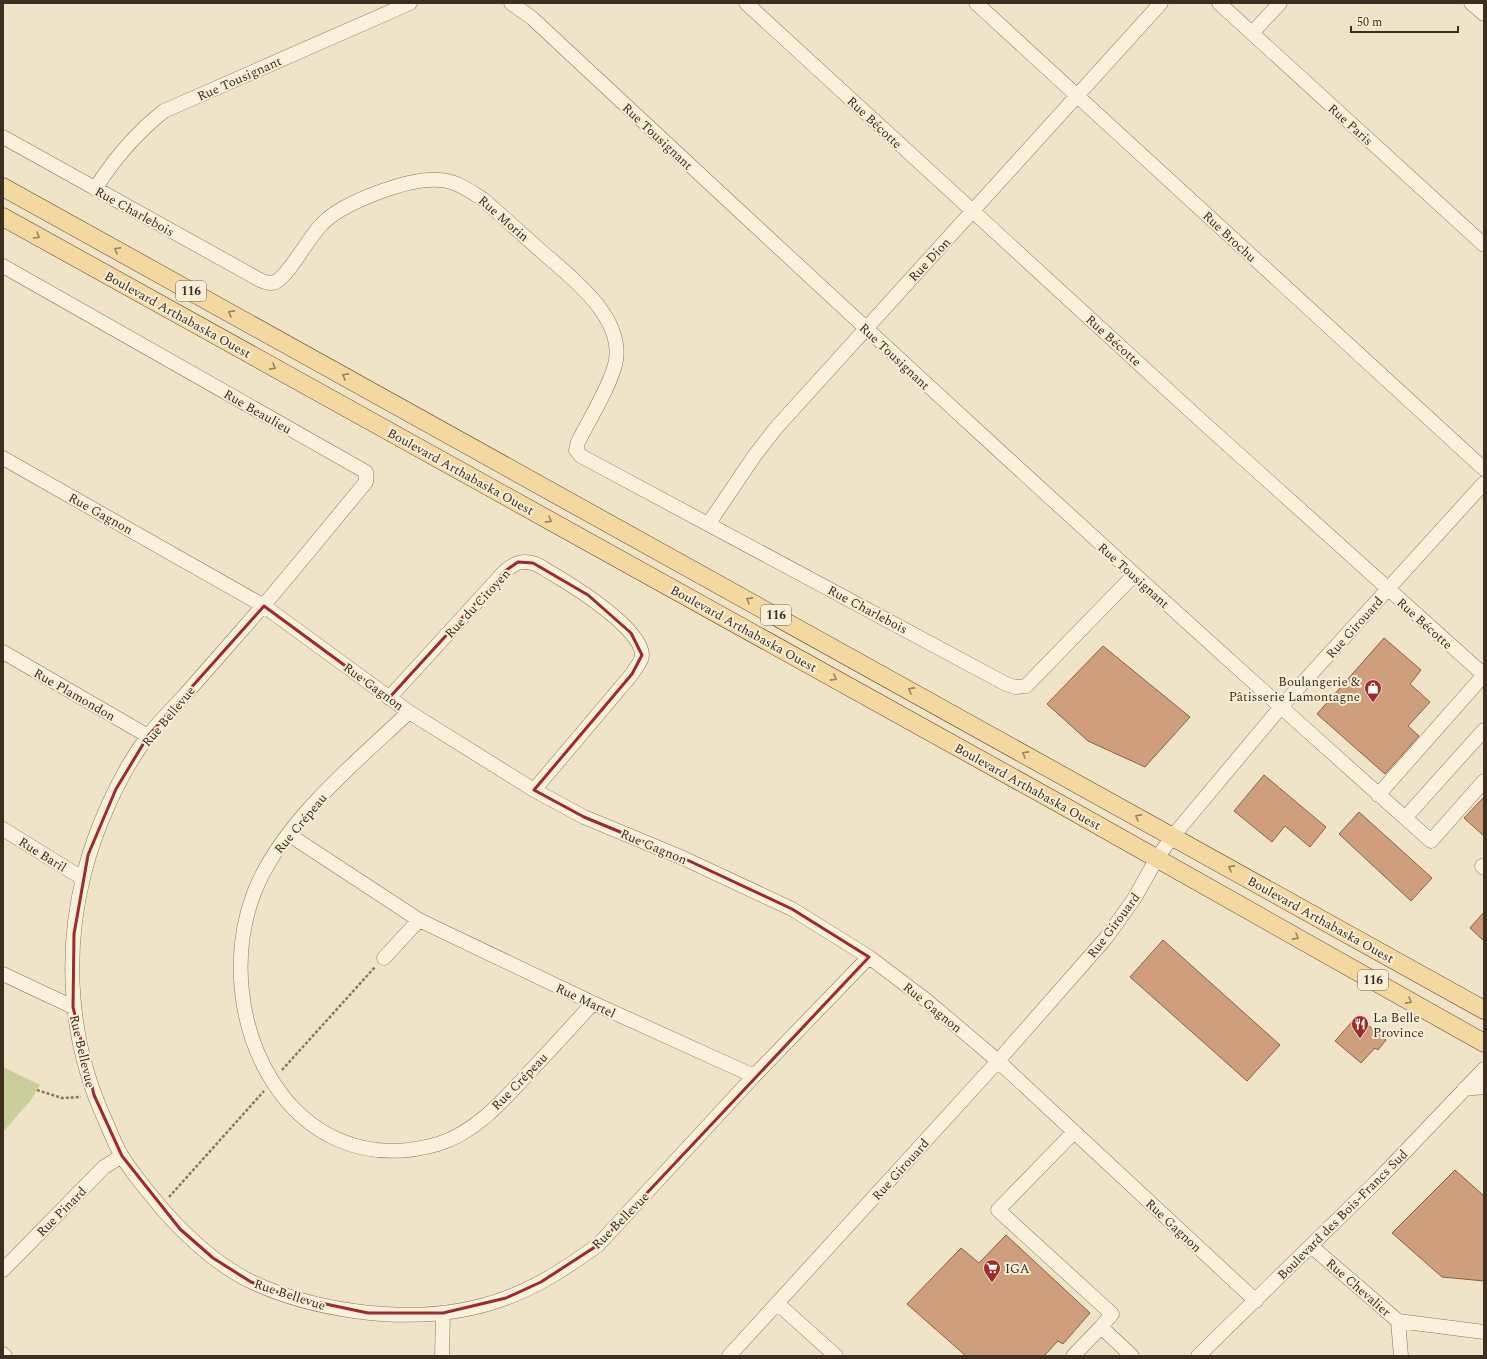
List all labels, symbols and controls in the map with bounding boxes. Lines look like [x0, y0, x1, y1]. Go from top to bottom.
scale bar [1351, 8, 1458, 34]
text: 50 m [1357, 13, 1382, 32]
street label: Rue Tousignant [194, 51, 285, 106]
street label: Rue Bécotte [842, 92, 906, 154]
street label: Rue Tousignant [617, 99, 698, 175]
street label: Rue Paris [1323, 99, 1377, 150]
street label: Rue Charlebois [91, 182, 178, 242]
street label: Rue Morin [473, 191, 534, 247]
street label: Rue Brochu [1198, 206, 1261, 267]
one-way arrow [33, 231, 40, 238]
street label: Rue Dion [904, 233, 956, 286]
one-way arrow [114, 247, 121, 254]
street label: Boulevard Arthabaska Ouest [101, 266, 255, 364]
road number: 116 [176, 281, 206, 301]
one-way arrow [228, 310, 235, 317]
street label: Rue Bécotte [1081, 310, 1146, 371]
street label: Rue Tousignant [854, 319, 935, 395]
one-way arrow [269, 362, 276, 369]
one-way arrow [341, 373, 349, 380]
street label: Rue Beaulieu [220, 384, 295, 439]
street label: Boulevard Arthabaska Ouest [384, 423, 538, 521]
street label: Rue Gagnon [65, 488, 137, 540]
one-way arrow [545, 515, 552, 523]
street label: Rue Tousignant [1093, 538, 1174, 614]
street label: Rue du Citoyen [440, 564, 516, 643]
street label: Boulevard Arthabaska Ouest [667, 580, 821, 678]
street label: Rue Charlebois [824, 580, 911, 639]
street label: Rue Girouard [1321, 592, 1388, 663]
street label: Rue Bécotte [1392, 593, 1457, 654]
one-way arrow [746, 597, 753, 605]
road number: 116 [761, 605, 791, 625]
street label: Rue Gagnon [339, 658, 408, 716]
street label: Rue Plamondon [30, 663, 120, 727]
place label: Boulangerie & Pâtisserie Lamontagne [1229, 672, 1361, 707]
one-way arrow [830, 674, 837, 681]
shop icon: Boulangerie & Pâtisserie Lamontagne [1363, 678, 1383, 703]
street label: Rue Bellevue [137, 682, 200, 751]
one-way arrow [908, 688, 915, 695]
street label: Boulevard Arthabaska Ouest [951, 738, 1105, 836]
one-way arrow [1022, 751, 1029, 758]
street label: Rue Crépeau [269, 789, 332, 858]
one-way arrow [1135, 814, 1143, 821]
street label: Rue Gagnon [617, 824, 691, 870]
street label: Rue Baril [15, 832, 71, 878]
one-way arrow [1228, 866, 1235, 873]
street label: Boulevard Arthabaska Ouest [1244, 871, 1398, 969]
street label: Rue Girouard [1082, 889, 1145, 963]
one-way arrow [1292, 932, 1299, 940]
road number: 116 [1358, 970, 1388, 990]
street label: Rue Martel [552, 978, 619, 1024]
street label: Rue Gagnon [899, 978, 967, 1038]
one-way arrow [1405, 996, 1412, 1003]
place label: La Belle Province [1373, 1008, 1424, 1043]
street label: Rue Bellevue [64, 1013, 100, 1090]
restaurant icon: La Belle Province [1350, 1014, 1370, 1039]
street label: Rue Crépeau [487, 1048, 553, 1115]
street label: Rue Girouard [867, 1134, 934, 1205]
street label: Boulevard des Bois-Francs Sud [1273, 1145, 1413, 1285]
street label: Rue Pinard [32, 1182, 91, 1241]
street label: Rue Bellevue [587, 1187, 654, 1254]
street label: Rue Gagnon [1141, 1194, 1206, 1257]
street label: Rue Chevalier [1321, 1254, 1395, 1322]
supermarket icon: IGA [982, 1258, 1002, 1283]
place label: IGA [1005, 1259, 1030, 1279]
street label: Rue Bellevue [251, 1274, 328, 1316]

